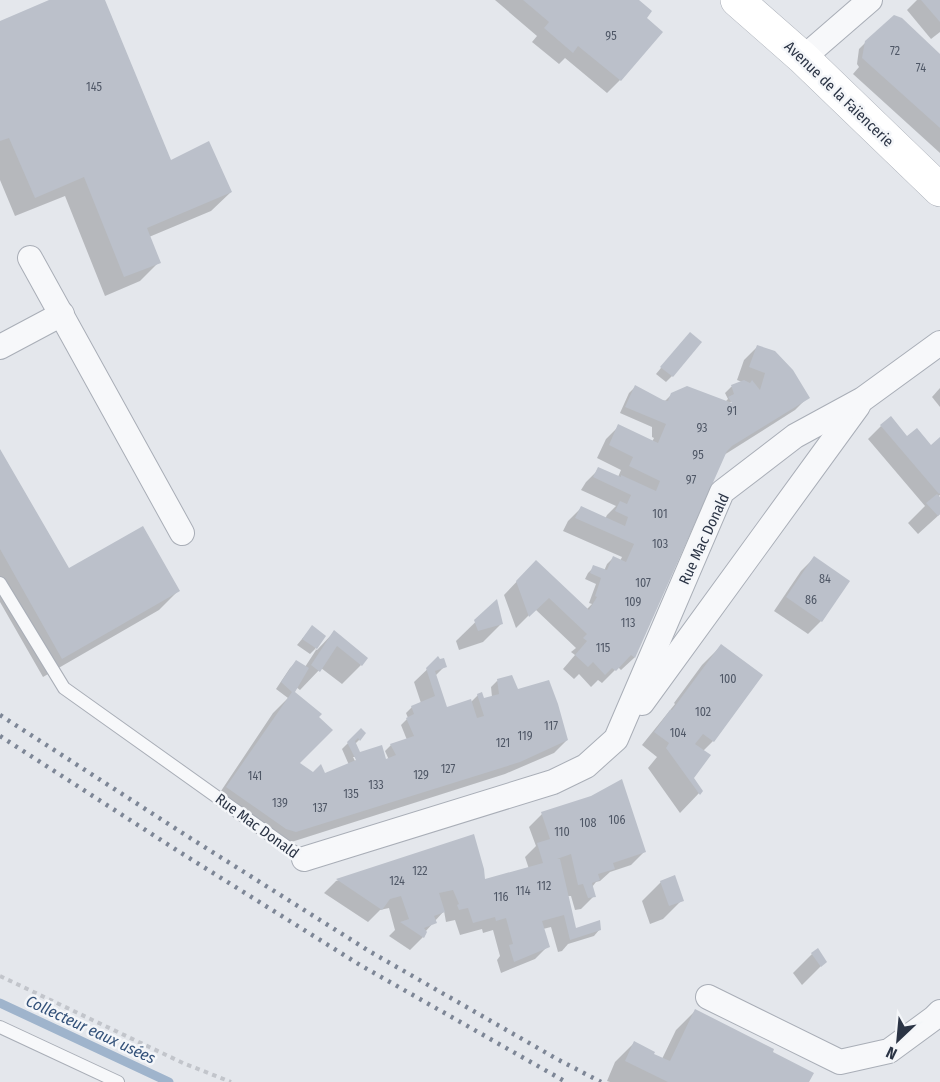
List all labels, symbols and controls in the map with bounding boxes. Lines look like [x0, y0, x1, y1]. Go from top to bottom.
house number: 95 [605, 29, 617, 43]
street label: Avenue de la Faïencerie [781, 37, 897, 151]
house number: 72 [890, 44, 900, 58]
house number: 74 [916, 61, 926, 75]
house number: 145 [86, 80, 102, 94]
house number: 91 [727, 404, 737, 418]
house number: 93 [696, 421, 708, 435]
house number: 95 [692, 448, 704, 462]
house number: 97 [686, 473, 696, 487]
street label: Rue Mac Donald [675, 491, 733, 587]
house number: 101 [652, 507, 668, 521]
house number: 103 [652, 537, 668, 551]
house number: 84 [819, 572, 831, 586]
house number: 107 [635, 576, 651, 590]
house number: 86 [805, 593, 817, 607]
house number: 109 [625, 595, 642, 609]
house number: 113 [621, 616, 635, 630]
house number: 115 [596, 641, 611, 655]
house number: 100 [719, 672, 737, 686]
house number: 102 [695, 705, 711, 719]
house number: 117 [544, 719, 558, 733]
house number: 104 [670, 726, 687, 740]
house number: 119 [517, 729, 533, 743]
house number: 121 [496, 736, 510, 750]
house number: 127 [441, 762, 456, 776]
house number: 129 [413, 768, 429, 782]
house number: 141 [248, 769, 262, 783]
house number: 133 [368, 778, 384, 792]
house number: 135 [343, 787, 359, 801]
street label: Rue Mac Donald [212, 790, 302, 862]
house number: 139 [272, 796, 288, 810]
house number: 137 [313, 801, 328, 815]
house number: 106 [609, 813, 625, 827]
house number: 108 [580, 816, 596, 830]
house number: 110 [554, 825, 570, 839]
house number: 122 [412, 864, 428, 878]
house number: 124 [389, 874, 405, 888]
house number: 112 [537, 879, 551, 893]
house number: 114 [515, 884, 531, 898]
house number: 116 [493, 890, 509, 904]
water label: Collecteur eaux usées [23, 991, 159, 1068]
north arrow [868, 1010, 928, 1070]
text: N [883, 1042, 900, 1064]

